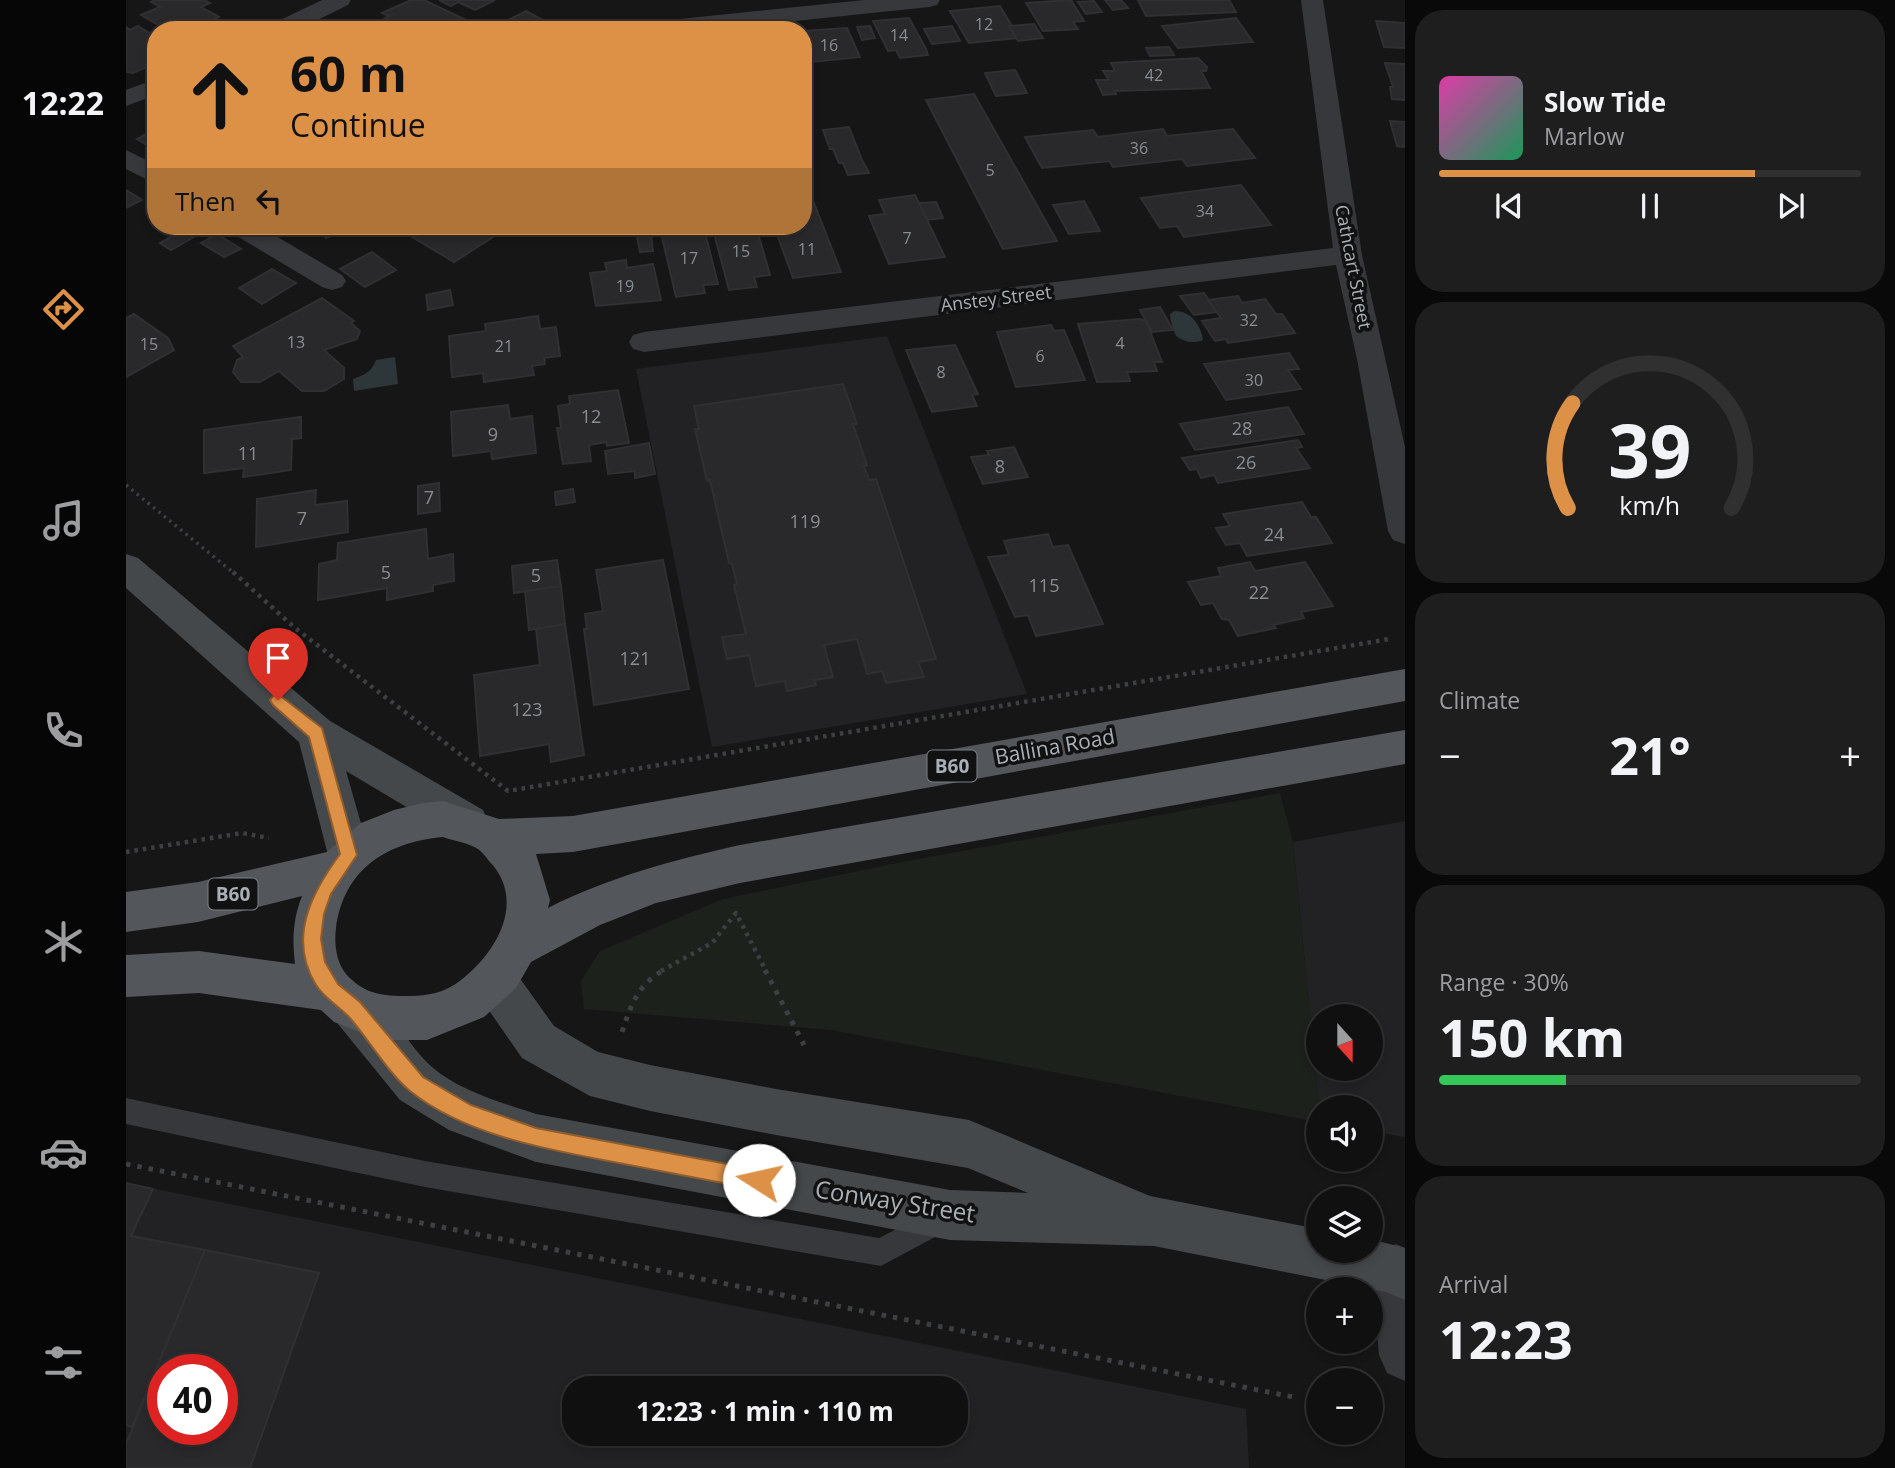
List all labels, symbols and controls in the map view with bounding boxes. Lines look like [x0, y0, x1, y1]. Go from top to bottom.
house number: 12 [975, 13, 993, 35]
house number: 14 [890, 24, 908, 46]
house number: 16 [820, 34, 838, 56]
text: 60 m [290, 40, 407, 106]
icon: ahead [175, 49, 266, 140]
house number: 42 [1145, 64, 1163, 86]
text: 12:22 [22, 81, 104, 124]
text: Slow Tide [1544, 84, 1666, 120]
text: Continue [290, 103, 426, 146]
text: Marlow [1544, 120, 1624, 152]
house number: 36 [1130, 137, 1148, 159]
house number: 5 [985, 159, 995, 181]
icon: left [250, 182, 288, 220]
text: Then [175, 183, 236, 219]
icon: previous [1490, 187, 1528, 225]
icon: pause [1631, 187, 1669, 225]
icon: next [1772, 187, 1810, 225]
house number: 34 [1196, 200, 1214, 222]
street label: Cathcart Street [1330, 203, 1378, 331]
house number: 7 [902, 227, 912, 249]
house number: 11 [798, 238, 816, 260]
house number: 15 [732, 240, 750, 262]
house number: 17 [680, 247, 698, 269]
house number: 19 [616, 275, 634, 297]
street label: Anstey Street [939, 279, 1053, 317]
icon: directions [39, 285, 88, 334]
house number: 32 [1240, 309, 1258, 331]
house number: 13 [287, 331, 305, 353]
house number: 4 [1115, 332, 1125, 354]
house number: 15 [140, 333, 158, 355]
house number: 21 [495, 335, 513, 357]
house number: 6 [1035, 345, 1045, 367]
house number: 8 [936, 361, 946, 383]
house number: 30 [1245, 369, 1263, 391]
text: 39 [1608, 401, 1692, 500]
house number: 12 [581, 404, 601, 428]
house number: 28 [1232, 416, 1252, 440]
house number: 9 [488, 422, 498, 446]
house number: 11 [238, 441, 258, 465]
house number: 26 [1236, 450, 1256, 474]
house number: 8 [995, 454, 1005, 478]
house number: 7 [424, 485, 434, 509]
text: km/h [1620, 488, 1680, 522]
icon: music [39, 496, 88, 545]
house number: 7 [297, 506, 307, 530]
house number: 119 [790, 509, 820, 533]
house number: 24 [1264, 522, 1284, 546]
house number: 5 [381, 560, 391, 584]
house number: 5 [531, 563, 541, 587]
house number: 115 [1029, 573, 1059, 597]
house number: 22 [1249, 580, 1269, 604]
pin [248, 628, 308, 700]
icon: arrive [259, 639, 297, 677]
house number: 121 [620, 646, 650, 670]
text: Climate [1439, 684, 1520, 716]
house number: 123 [512, 697, 542, 721]
icon: phone [39, 706, 88, 755]
text: 21° [1609, 719, 1691, 790]
street label: Ballina Road [993, 722, 1117, 770]
text: − [1439, 729, 1461, 781]
text: + [1839, 729, 1861, 781]
road number: B60 [928, 750, 976, 782]
road number: B60 [208, 878, 258, 909]
icon: climate [39, 917, 88, 966]
text: Range · 30% [1439, 966, 1569, 998]
text: 150 km [1439, 1001, 1625, 1072]
north arrow [1306, 1004, 1382, 1082]
map controls [1306, 1004, 1383, 1445]
button: sound [1306, 1095, 1383, 1172]
icon: car [39, 1128, 88, 1177]
position arrow [722, 1143, 796, 1217]
street label: Conway Street [813, 1172, 978, 1229]
button: layers [1306, 1186, 1383, 1263]
text: Arrival [1439, 1268, 1508, 1300]
button: + [1306, 1277, 1383, 1354]
text: 12:23 [1439, 1303, 1573, 1374]
icon: filters [39, 1338, 88, 1387]
speed limit sign: 40 [147, 1354, 238, 1445]
button: − [1306, 1368, 1383, 1445]
text: 12:23 · 1 min · 110 m [636, 1393, 894, 1429]

